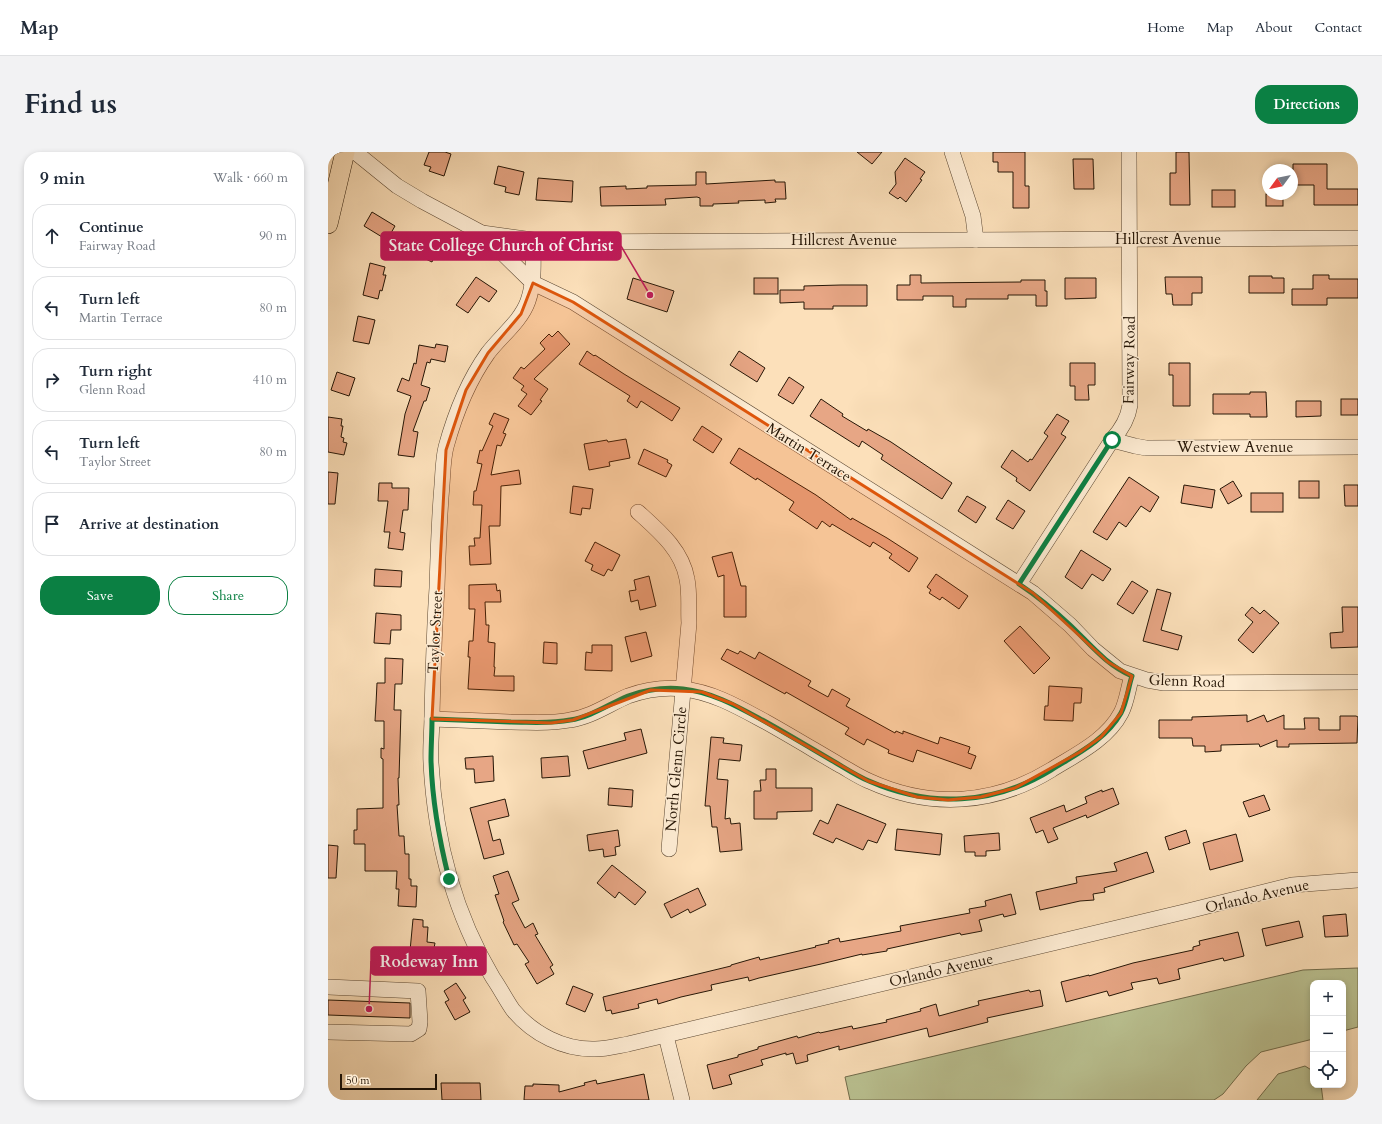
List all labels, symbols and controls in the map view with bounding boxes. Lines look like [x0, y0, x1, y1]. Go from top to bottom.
text: Map [20, 15, 59, 41]
text: Home [1147, 18, 1185, 37]
text: Map [1207, 18, 1233, 37]
text: About [1255, 18, 1292, 37]
text: Contact [1314, 18, 1362, 37]
text: Find us [24, 85, 117, 123]
button: Directions [1255, 85, 1358, 124]
north arrow [1262, 164, 1298, 200]
text: 9 min [40, 167, 85, 190]
text: Walk · 660 m [213, 169, 288, 187]
text: Continue [79, 217, 144, 237]
icon: ahead [41, 225, 63, 247]
text: 90 m [259, 227, 287, 245]
street label: Hillcrest Avenue [1115, 229, 1221, 249]
street label: Hillcrest Avenue [791, 230, 897, 250]
callout: State College Church of Christ [381, 232, 621, 260]
text: State College Church of Christ [389, 235, 614, 257]
text: Fairway Road [79, 237, 155, 255]
text: Turn left [79, 289, 140, 309]
icon: left [41, 297, 63, 319]
text: 80 m [259, 299, 287, 317]
text: Martin Terrace [79, 309, 163, 327]
street label: Fairway Road [1118, 316, 1140, 404]
text: Turn right [79, 361, 152, 381]
icon: right [41, 369, 63, 391]
text: 410 m [253, 371, 287, 389]
text: Glenn Road [79, 381, 145, 399]
street label: Martin Terrace [763, 418, 855, 486]
route start [1103, 431, 1121, 449]
text: Turn left [79, 433, 140, 453]
street label: Westview Avenue [1176, 437, 1293, 457]
icon: left [41, 441, 63, 463]
text: 80 m [259, 443, 287, 461]
text: Taylor Street [79, 453, 151, 471]
icon: arrive [41, 513, 63, 535]
text: Arrive at destination [79, 514, 219, 534]
button: Save [40, 576, 160, 615]
button: Share [168, 576, 288, 615]
street label: Taylor Street [423, 590, 447, 674]
street label: Glenn Road [1148, 670, 1226, 692]
street label: North Glenn Circle [661, 705, 691, 832]
route end [440, 870, 458, 888]
street label: Orlando Avenue [1203, 874, 1311, 918]
callout: Rodeway Inn [371, 947, 486, 975]
street label: Orlando Avenue [887, 948, 995, 992]
text: Rodeway Inn [380, 951, 479, 973]
map controls [1310, 980, 1346, 1088]
button: + [1310, 980, 1346, 1016]
button: − [1310, 1016, 1346, 1052]
button: locate [1310, 1052, 1346, 1088]
scale bar [340, 1072, 437, 1091]
text: 50 m [346, 1073, 370, 1088]

